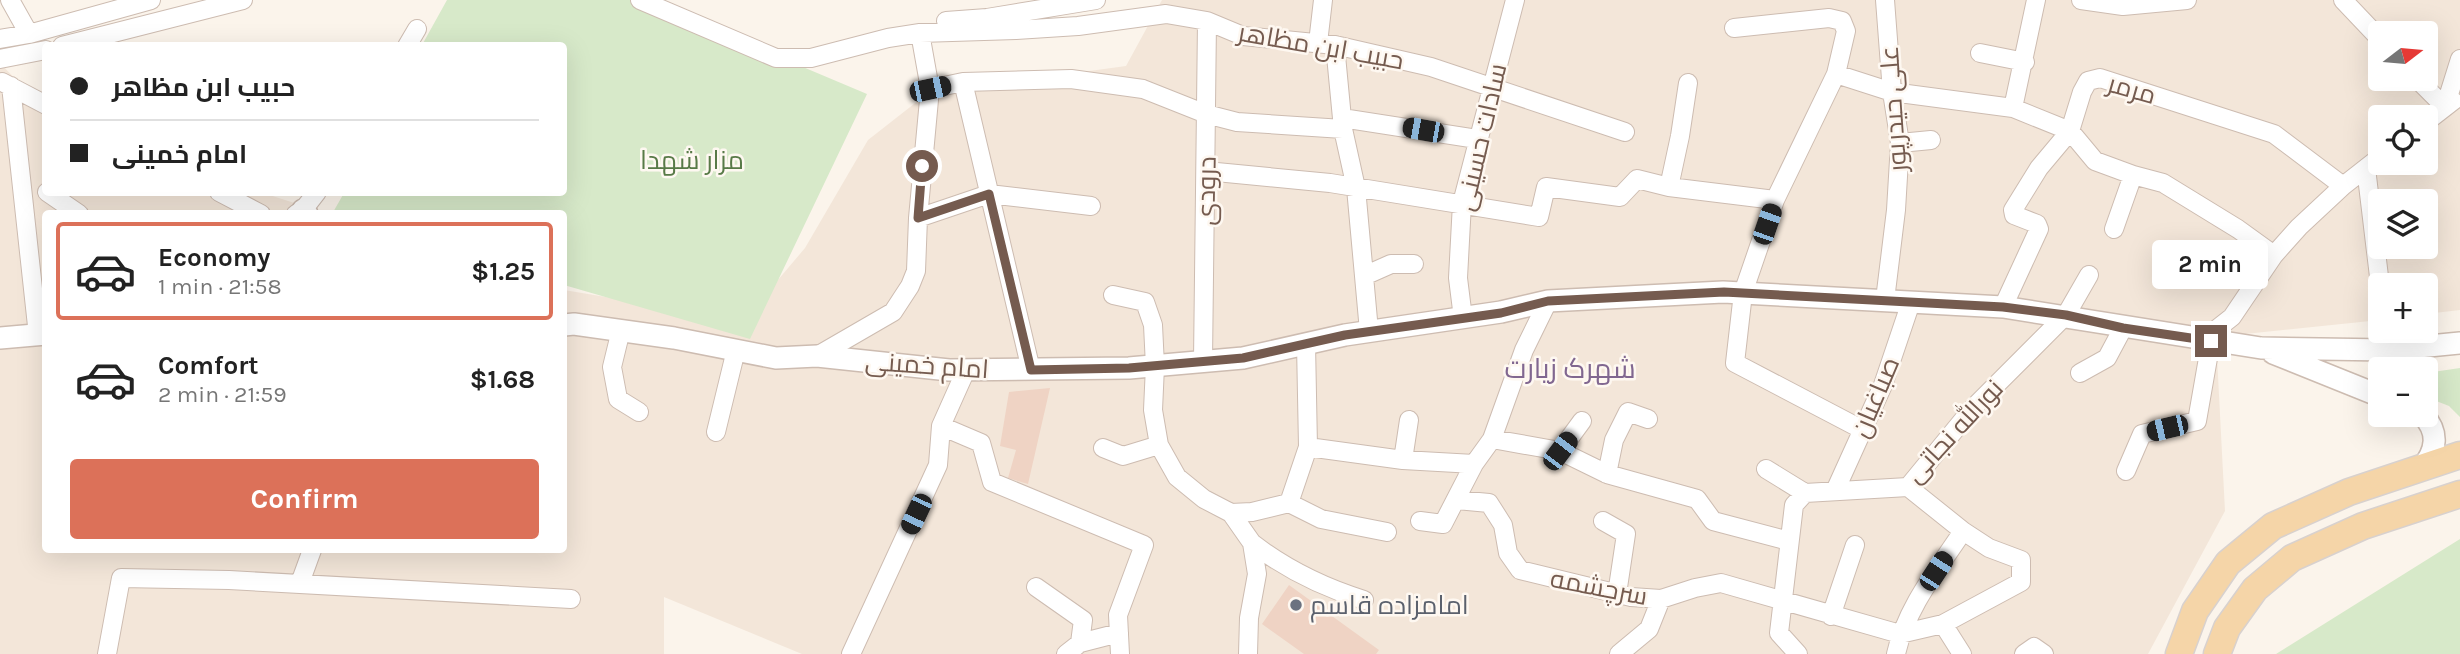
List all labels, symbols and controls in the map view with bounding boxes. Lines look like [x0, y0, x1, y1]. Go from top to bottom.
street label: حبیب ابن مظاهر [1234, 16, 1406, 76]
north arrow [2368, 21, 2438, 91]
map controls [2368, 21, 2438, 427]
street label: علی حیدرپور [1874, 45, 1915, 175]
street label: سادات حسینی [1449, 60, 1514, 214]
street label: مرمر [2102, 67, 2160, 111]
text: حبیب ابن مظاهر [112, 72, 295, 103]
car [908, 74, 953, 104]
button: locate [2368, 105, 2438, 175]
car [1401, 116, 1446, 144]
text: امام خمینی [112, 139, 247, 170]
park label: مزار شهدا [640, 145, 744, 176]
route start [906, 150, 938, 182]
street label: درودی [1190, 156, 1223, 226]
button: layers [2368, 189, 2438, 259]
car [1751, 201, 1784, 247]
icon: car [74, 240, 137, 303]
callout: 2 min [2153, 240, 2269, 288]
text: Economy [158, 242, 270, 273]
text: 2 min [2178, 251, 2242, 278]
text: $1.25 [471, 256, 535, 287]
text: 1 min · 21:58 [158, 273, 282, 300]
button: + [2368, 273, 2438, 343]
route end [2195, 325, 2227, 357]
street label: امام خمینی [864, 346, 990, 387]
icon: car [74, 348, 137, 411]
text: Comfort [158, 350, 259, 381]
district label: شهرک زیارت [1504, 352, 1636, 385]
street label: صباغیان [1845, 352, 1906, 442]
button: − [2368, 357, 2438, 427]
text: $1.68 [470, 364, 535, 395]
street label: نورالله نجاتی [1897, 372, 2010, 489]
text: 2 min · 21:59 [158, 381, 287, 408]
car [2145, 413, 2190, 443]
car [1539, 428, 1582, 474]
button: Confirm [70, 459, 539, 539]
car [898, 491, 935, 537]
car [1916, 548, 1957, 594]
street label: سرچشمه [1548, 563, 1650, 613]
place label: امامزاده قاسم [1310, 590, 1469, 623]
marker: امامزاده قاسم [1288, 597, 1304, 613]

